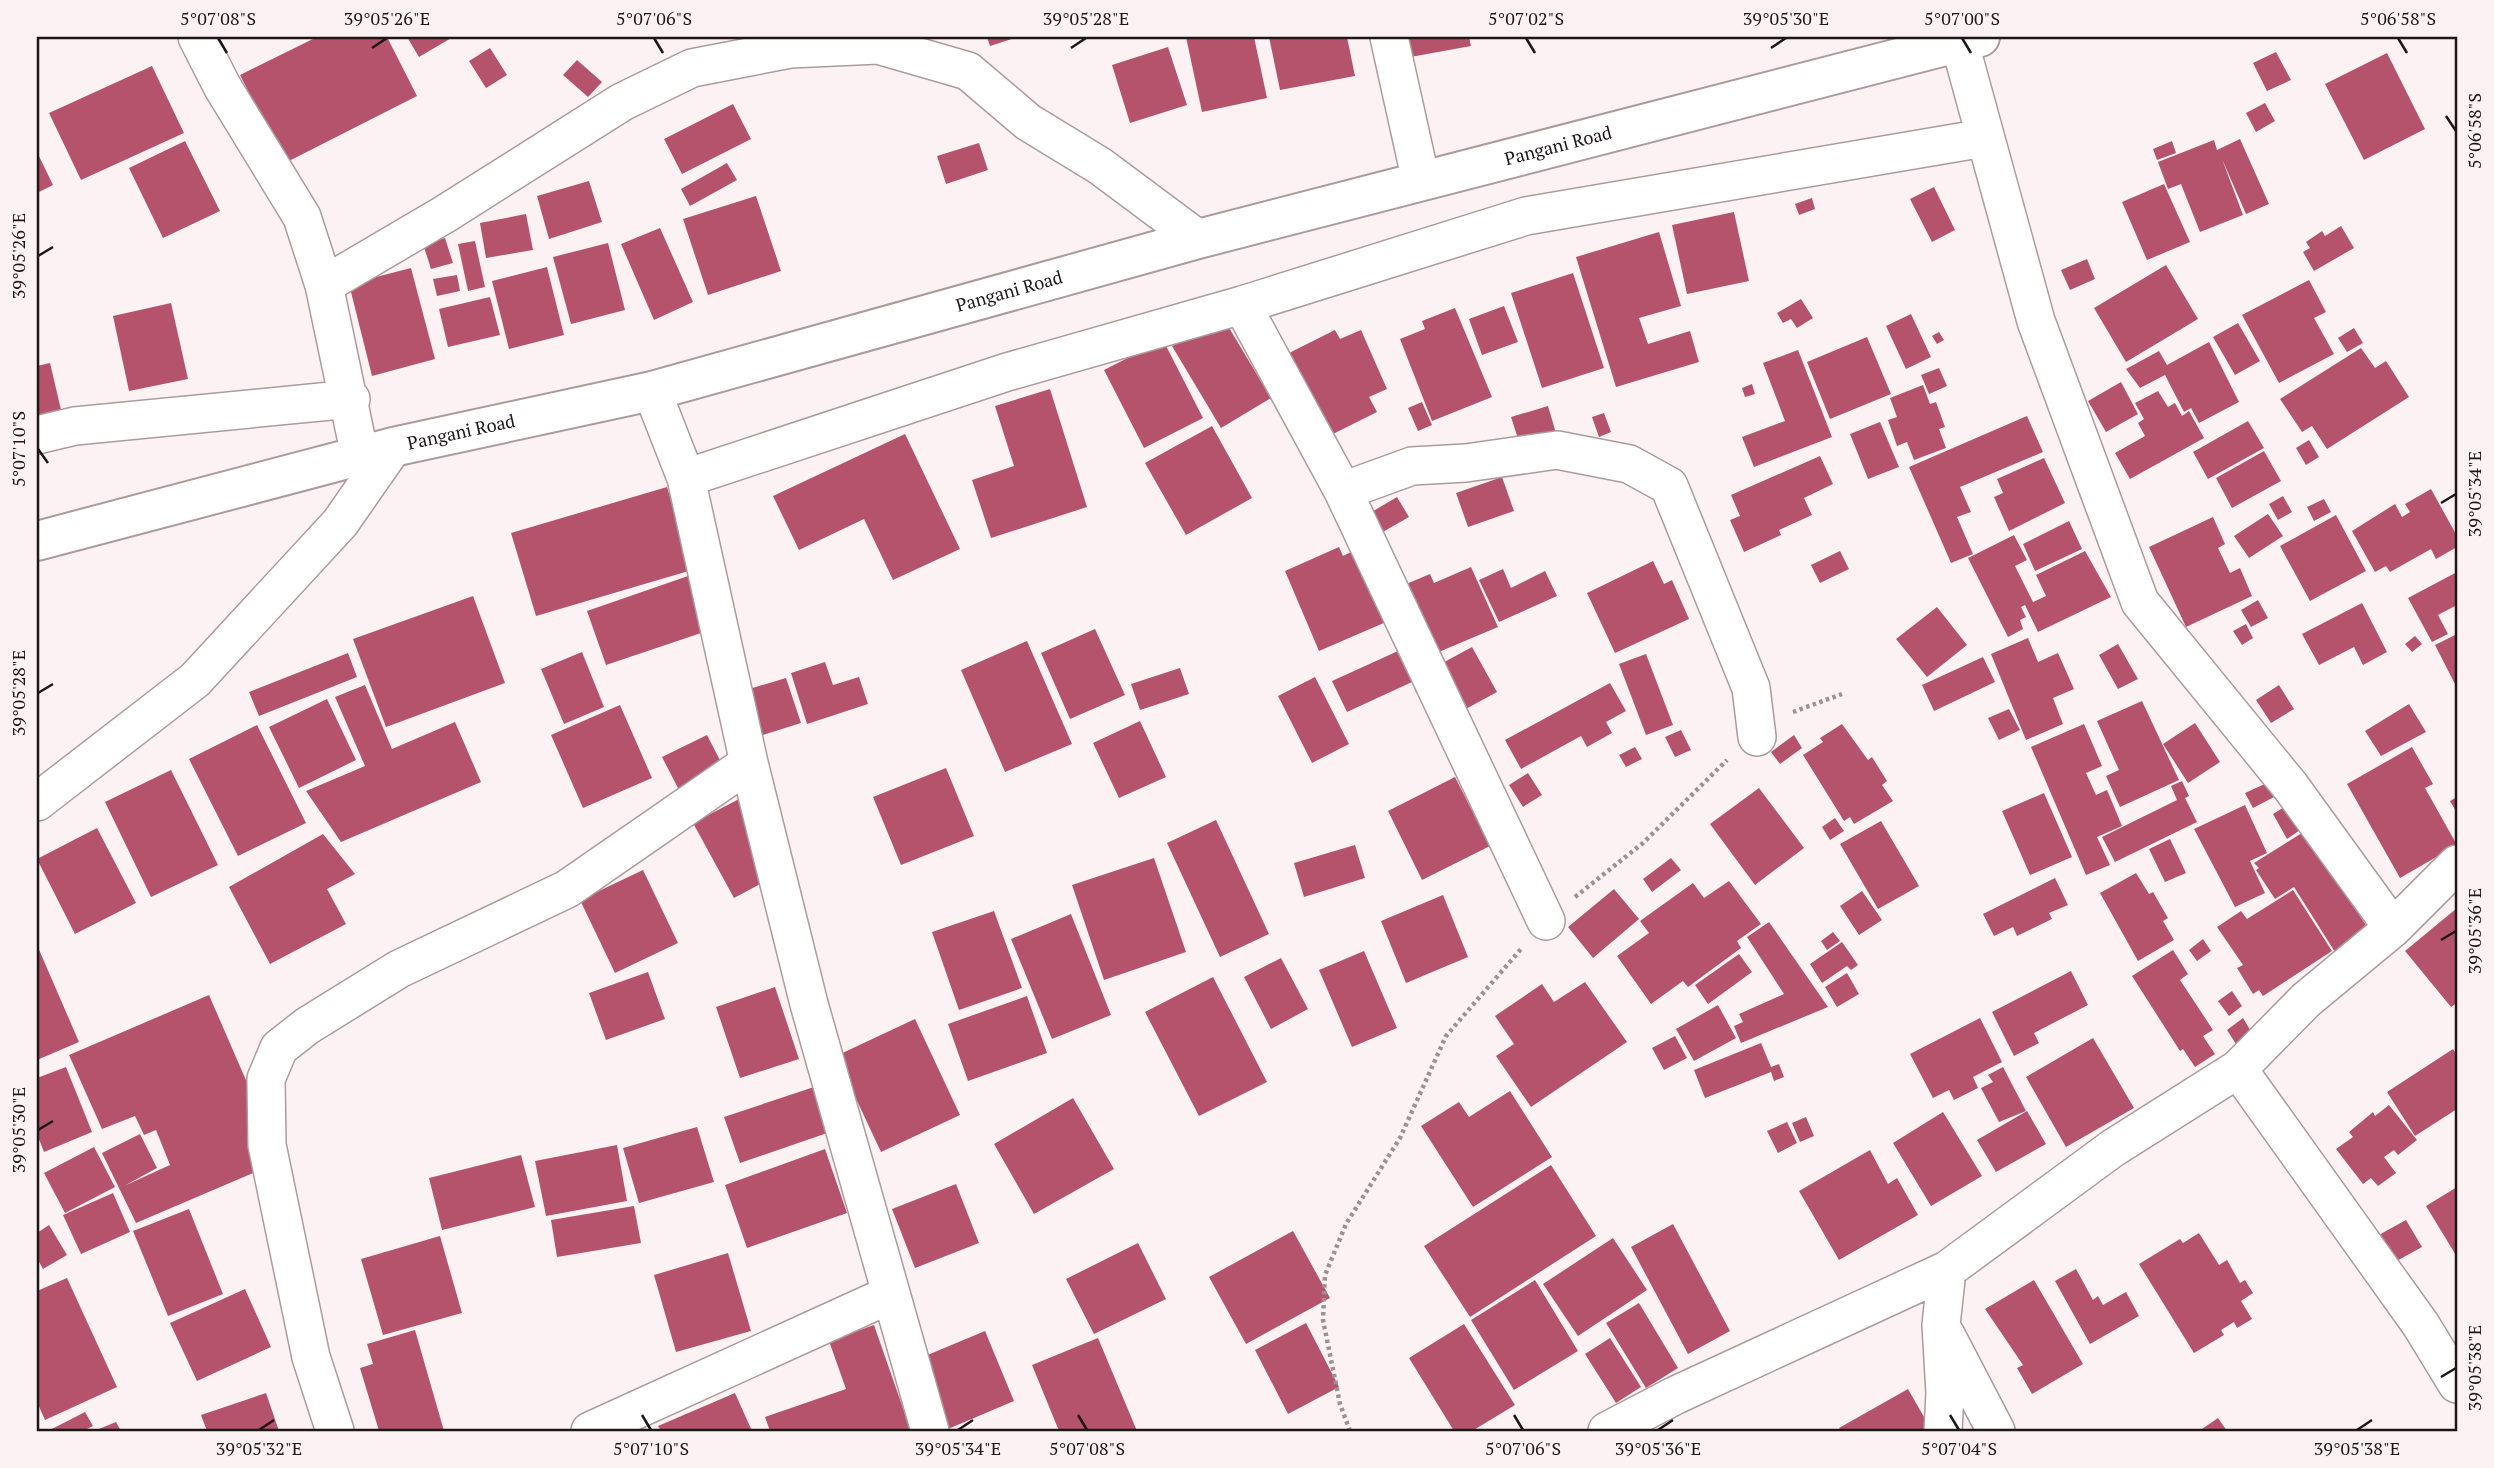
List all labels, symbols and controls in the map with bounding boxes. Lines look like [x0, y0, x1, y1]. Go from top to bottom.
text: 5°07'08"S [180, 6, 256, 30]
text: 39°05'26"E [344, 6, 430, 30]
text: 5°07'06"S [616, 6, 692, 30]
text: 39°05'28"E [1043, 6, 1129, 30]
text: 5°07'02"S [1488, 6, 1564, 30]
text: 39°05'30"E [1743, 6, 1829, 30]
text: 5°07'00"S [1924, 6, 2000, 30]
text: 5°06'58"S [2360, 6, 2436, 30]
text: 5°06'58"S [2462, 93, 2486, 169]
street label: Pangani Road [1502, 120, 1614, 170]
text: 39°05'26"E [6, 213, 30, 299]
street label: Pangani Road [953, 264, 1065, 317]
street label: Pangani Road [405, 408, 517, 455]
text: 5°07'10"S [6, 411, 30, 487]
text: 39°05'34"E [2462, 451, 2486, 537]
text: 39°05'28"E [6, 650, 30, 736]
text: 39°05'36"E [2462, 888, 2486, 974]
text: 39°05'30"E [6, 1087, 30, 1173]
text: 39°05'38"E [2462, 1325, 2486, 1411]
text: 39°05'32"E [216, 1436, 302, 1460]
text: 5°07'10"S [613, 1436, 689, 1460]
text: 39°05'34"E [915, 1436, 1001, 1460]
text: 5°07'08"S [1049, 1436, 1125, 1460]
text: 5°07'06"S [1485, 1436, 1561, 1460]
text: 39°05'36"E [1615, 1436, 1701, 1460]
text: 5°07'04"S [1921, 1436, 1997, 1460]
text: 39°05'38"E [2314, 1436, 2400, 1460]

